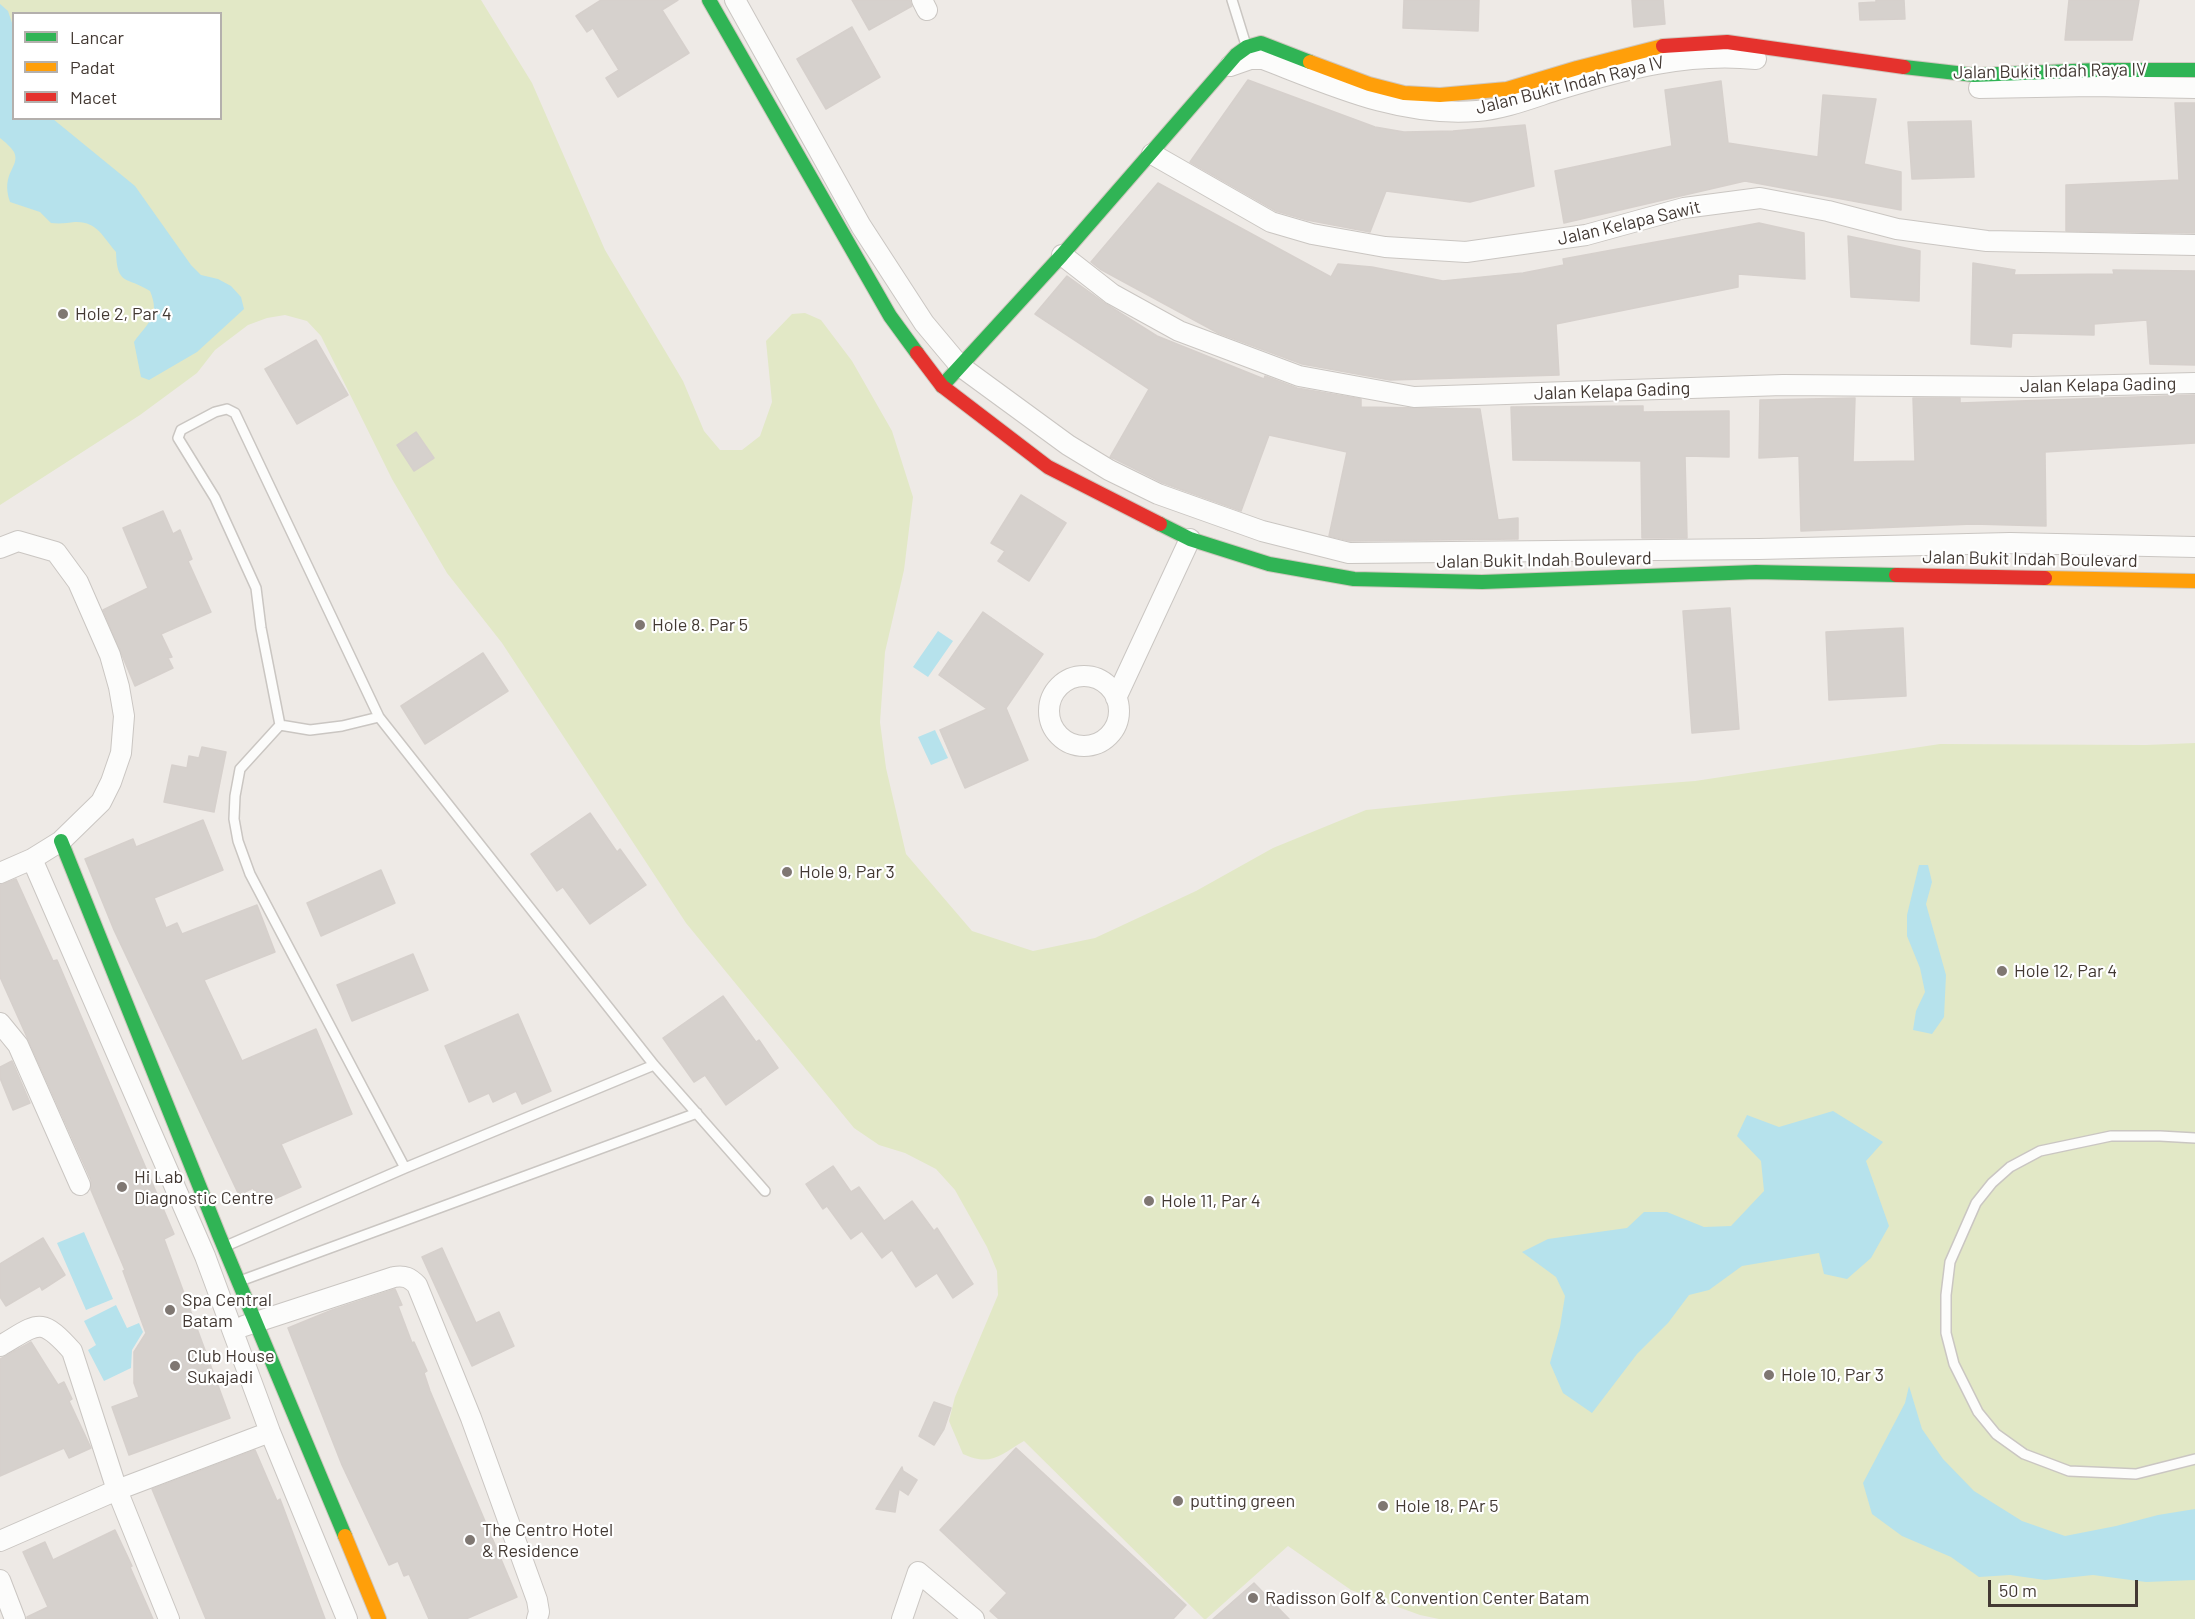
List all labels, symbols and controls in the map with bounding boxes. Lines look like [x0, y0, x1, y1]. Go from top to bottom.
legend [12, 12, 222, 120]
text: Lancar [70, 26, 124, 48]
street label: Jalan Bukit Indah Raya IV [1474, 51, 1666, 119]
text: Padat [70, 56, 115, 78]
street label: Jalan Bukit Indah Raya IV [1953, 59, 2147, 83]
text: Macet [70, 86, 117, 108]
street label: Jalan Kelapa Sawit [1555, 196, 1703, 250]
place label: Hole 2, Par 4 [75, 303, 172, 325]
marker: Hole 2, Par 4 [56, 307, 70, 321]
street label: Jalan Kelapa Gading [2020, 373, 2176, 397]
street label: Jalan Kelapa Gading [1533, 377, 1691, 405]
street label: Jalan Bukit Indah Boulevard [1922, 546, 2138, 572]
street label: Jalan Bukit Indah Boulevard [1436, 547, 1652, 573]
place label: Hole 8. Par 5 [652, 614, 748, 636]
marker: Hole 8. Par 5 [633, 618, 647, 632]
place label: Hole 9, Par 3 [799, 861, 895, 883]
marker: Hole 9, Par 3 [780, 865, 794, 879]
place label: Hole 12, Par 4 [2014, 960, 2117, 982]
marker: Hole 12, Par 4 [1995, 964, 2009, 978]
place label: Hi Lab Diagnostic Centre [134, 1166, 273, 1208]
marker: Hi Lab Diagnostic Centre [115, 1180, 129, 1194]
place label: Hole 11, Par 4 [1161, 1190, 1261, 1212]
marker: Hole 11, Par 4 [1142, 1194, 1156, 1208]
place label: Spa Central Batam [182, 1289, 272, 1332]
marker: Spa Central Batam [163, 1303, 177, 1317]
place label: Club House Sukajadi [187, 1345, 275, 1388]
marker: Club House Sukajadi [168, 1359, 182, 1373]
place label: Hole 10, Par 3 [1781, 1364, 1884, 1386]
marker: Hole 10, Par 3 [1762, 1368, 1776, 1382]
place label: putting green [1190, 1490, 1295, 1512]
marker: putting green [1171, 1494, 1185, 1508]
place label: Hole 18, PAr 5 [1395, 1495, 1499, 1517]
marker: Hole 18, PAr 5 [1376, 1499, 1390, 1513]
place label: The Centro Hotel & Residence [482, 1519, 613, 1562]
marker: The Centro Hotel & Residence [463, 1533, 477, 1547]
scale bar [1991, 1568, 2141, 1606]
text: 50 m [1999, 1579, 2037, 1601]
place label: Radisson Golf & Convention Center Batam [1265, 1587, 1589, 1609]
marker: Radisson Golf & Convention Center Batam [1246, 1591, 1260, 1605]

